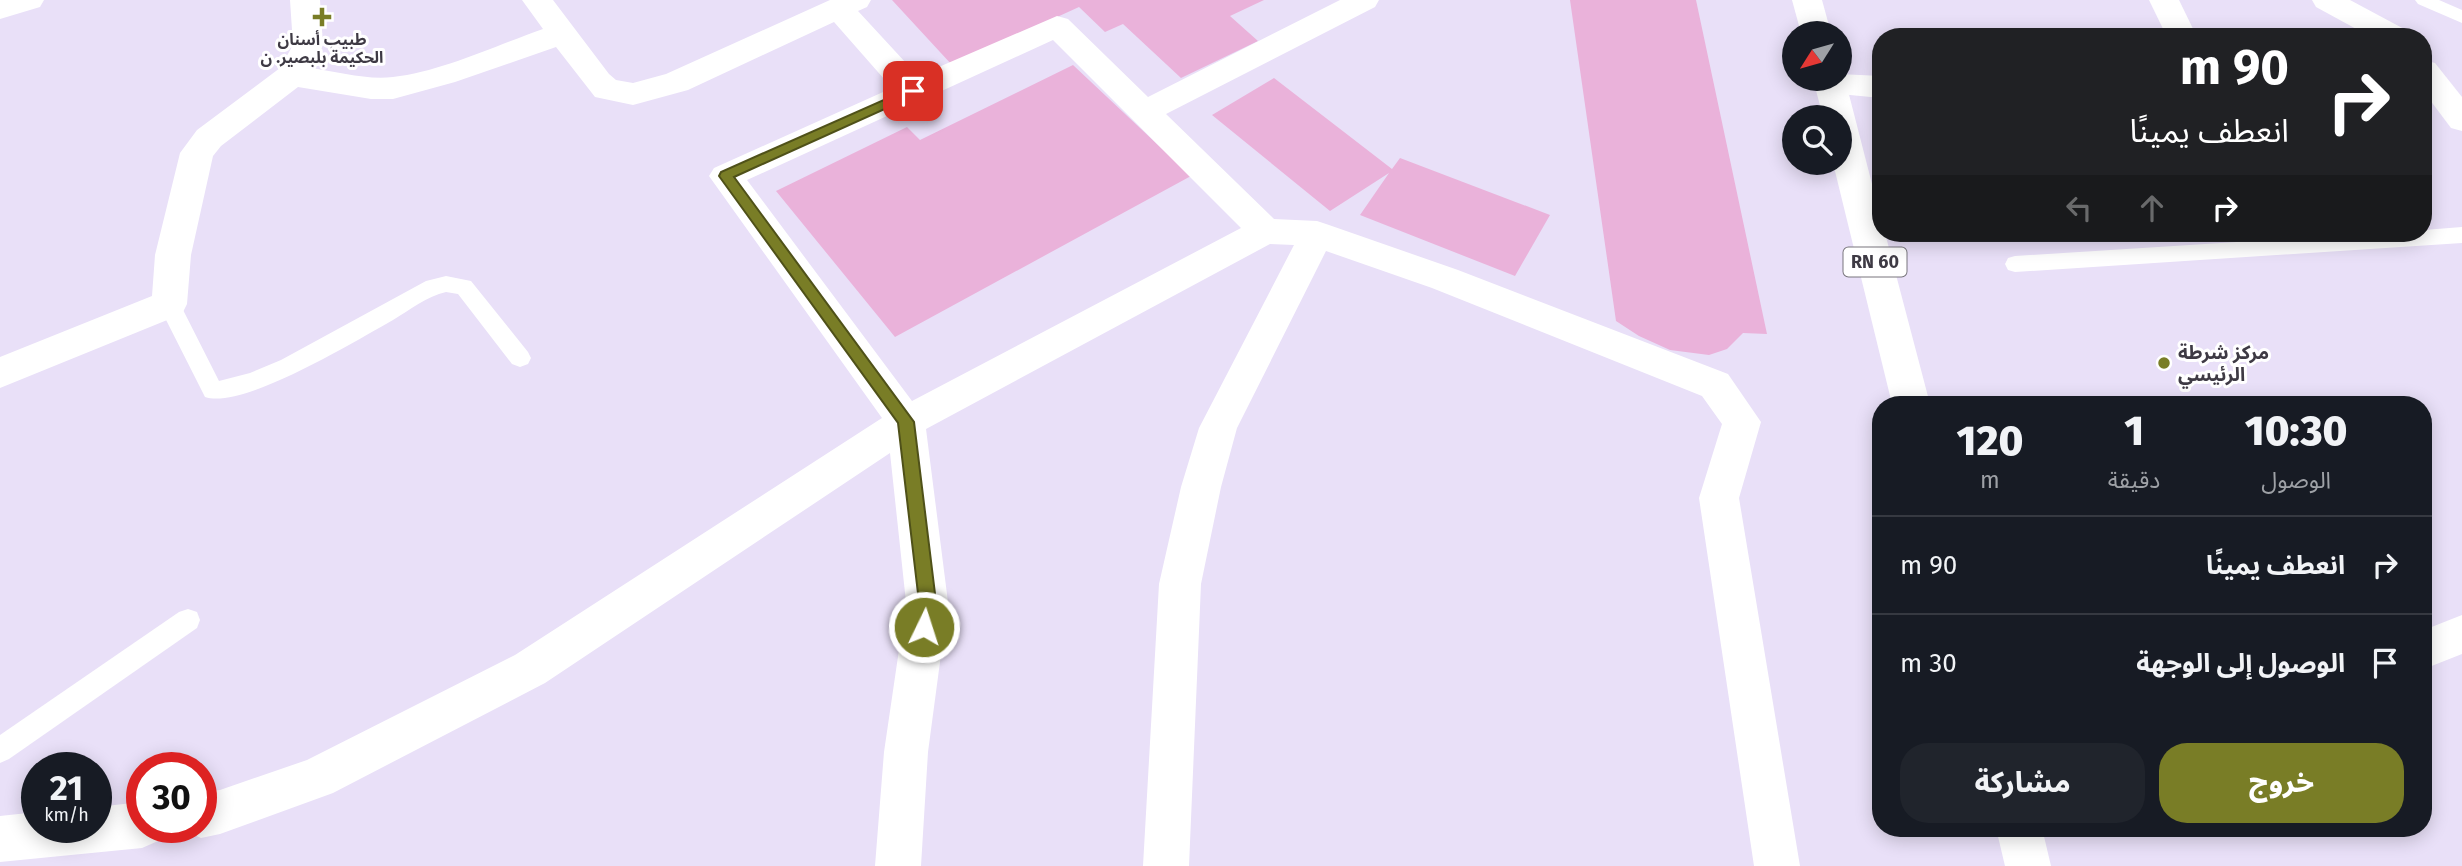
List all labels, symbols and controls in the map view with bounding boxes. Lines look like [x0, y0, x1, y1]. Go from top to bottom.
marker: طبيب أسنان الحكيمة بلبصير. ن [312, 7, 332, 27]
north arrow [1782, 21, 1852, 91]
map controls [1782, 21, 1852, 175]
place label: طبيب أسنان الحكيمة بلبصير. ن [261, 30, 383, 67]
text: 90 m [2180, 38, 2289, 97]
icon: right [2313, 56, 2404, 147]
pin [883, 61, 943, 121]
icon: arrive [894, 72, 932, 110]
button: search [1782, 105, 1852, 175]
text: انعطف يمينًا [2129, 112, 2289, 150]
icon: left [2060, 189, 2098, 227]
icon: ahead [2133, 189, 2171, 227]
icon: right [2206, 189, 2244, 227]
road number: RN 60 [1843, 248, 1906, 276]
place label: مركز شرطة الرئيسي [2178, 341, 2269, 389]
marker: مركز شرطة الرئيسي [2156, 355, 2172, 371]
text: 1 [2124, 406, 2144, 456]
text: 10:30 [2245, 406, 2347, 456]
text: 120 [1957, 416, 2023, 466]
text: m [1980, 466, 2000, 494]
text: دقيقة [2108, 466, 2160, 494]
text: الوصول [2261, 466, 2331, 494]
icon: right [2366, 546, 2404, 584]
text: 90 m [1900, 550, 1957, 581]
text: انعطف يمينًا [2206, 550, 2345, 581]
position arrow [887, 590, 961, 664]
icon: arrive [2366, 644, 2404, 682]
text: 30 m [1900, 648, 1957, 679]
text: الوصول إلى الوجهة [2136, 648, 2345, 679]
button: مشاركة [1900, 743, 2145, 823]
button: خروج [2159, 743, 2404, 823]
speed limit sign: 30 [126, 752, 217, 843]
text: 21 [50, 767, 83, 809]
text: km/h [44, 804, 89, 826]

